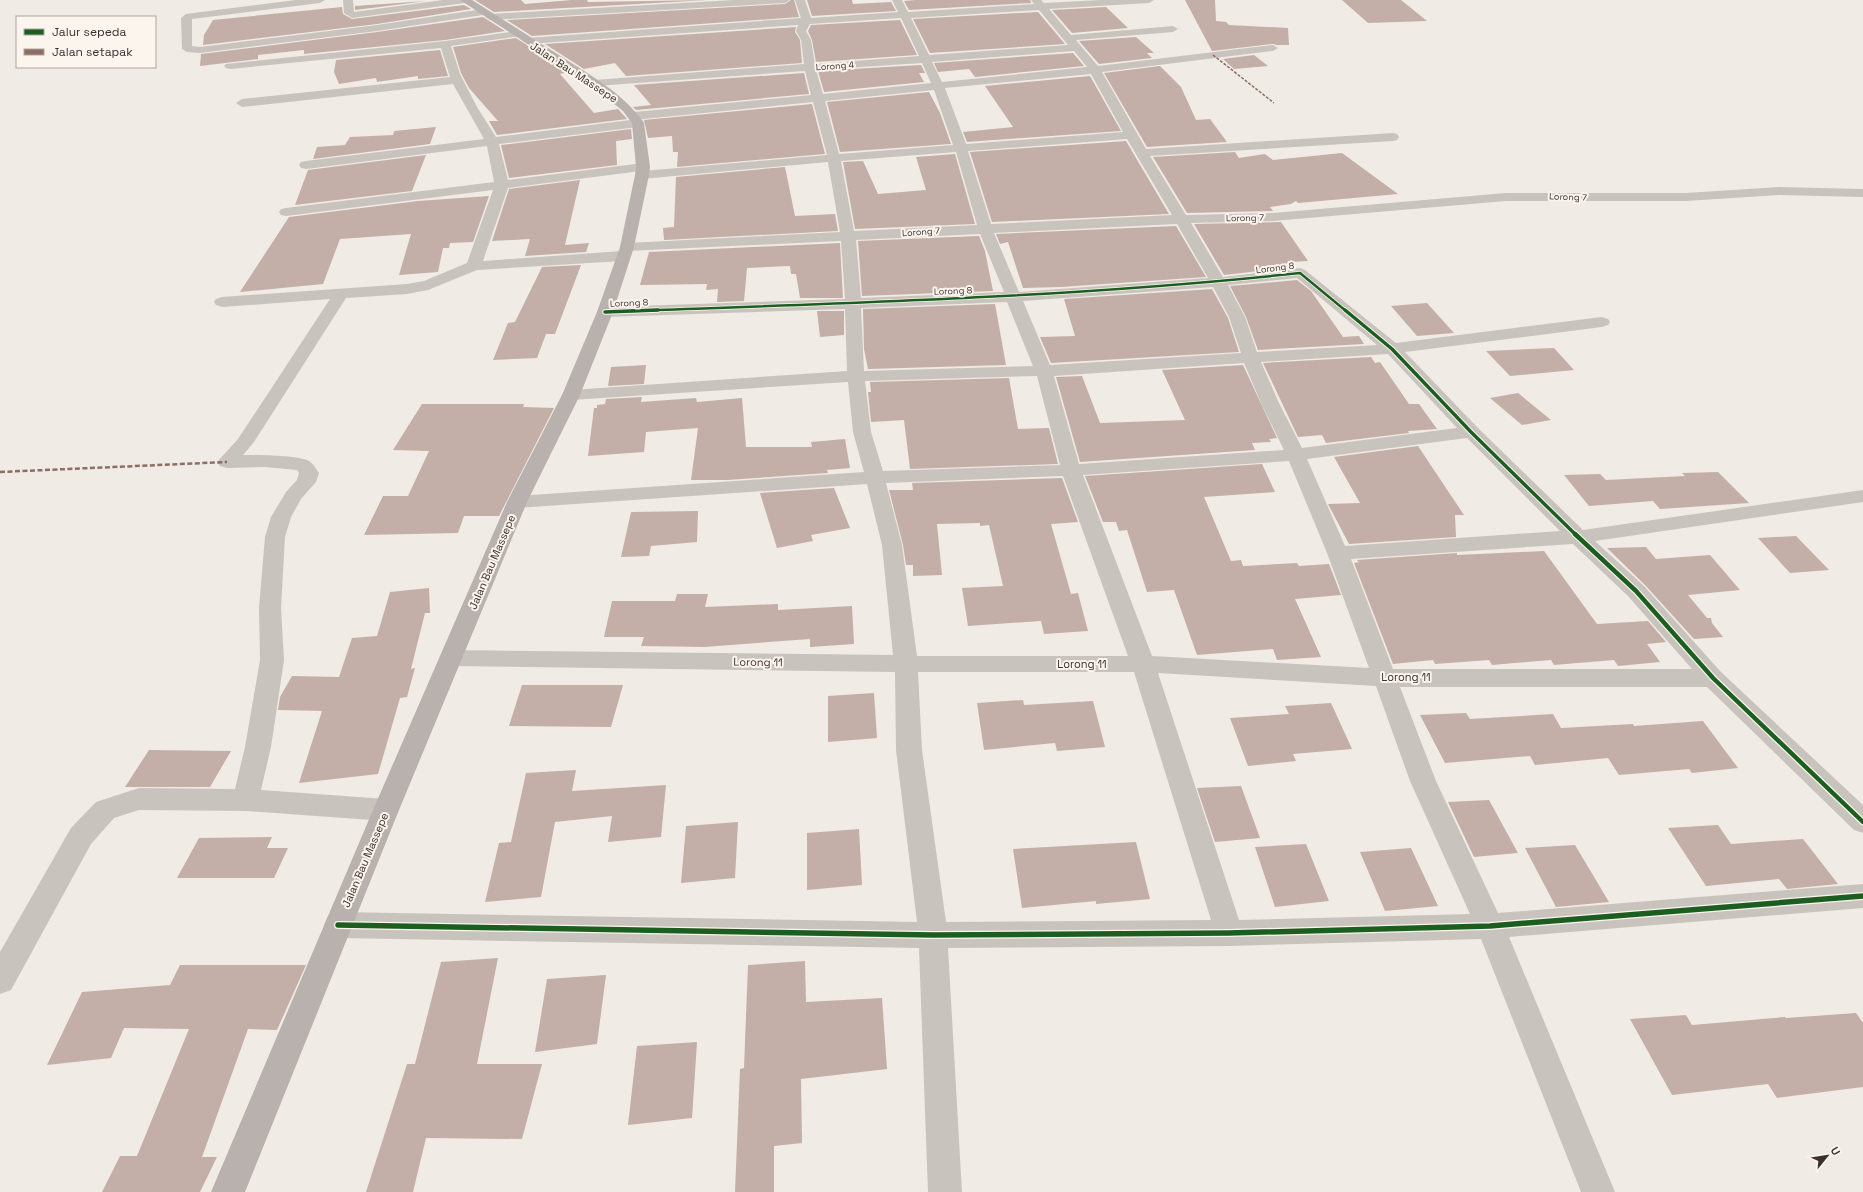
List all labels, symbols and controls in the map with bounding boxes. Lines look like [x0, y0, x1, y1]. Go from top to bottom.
legend [16, 16, 156, 68]
text: Jalur sepeda [52, 24, 127, 40]
street label: Jalan Bau Massepe [528, 38, 620, 106]
text: Jalan setapak [52, 44, 133, 60]
street label: Lorong 4 [815, 59, 855, 73]
street label: Lorong 7 [1549, 190, 1587, 204]
street label: Lorong 7 [1226, 212, 1264, 224]
street label: Lorong 7 [902, 225, 940, 239]
street label: Lorong 8 [1255, 260, 1295, 276]
street label: Lorong 8 [934, 284, 973, 298]
street label: Lorong 8 [610, 296, 649, 310]
street label: Jalan Bau Massepe [466, 512, 518, 612]
street label: Lorong 11 [733, 655, 783, 669]
street label: Lorong 11 [1057, 657, 1107, 671]
street label: Lorong 11 [1381, 670, 1431, 684]
street label: Jalan Bau Massepe [339, 810, 391, 910]
north arrow [1807, 1136, 1847, 1176]
text: U [1828, 1144, 1844, 1158]

